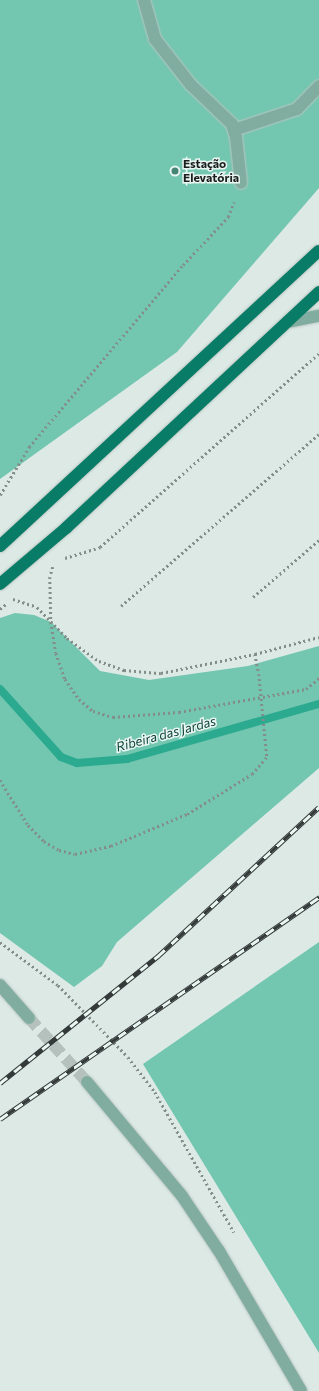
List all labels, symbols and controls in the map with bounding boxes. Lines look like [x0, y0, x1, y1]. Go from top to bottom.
place label: Estação Elevatória [183, 157, 239, 185]
marker: Estação Elevatória [170, 166, 180, 176]
water label: Ribeira das Jardas [114, 713, 218, 755]

